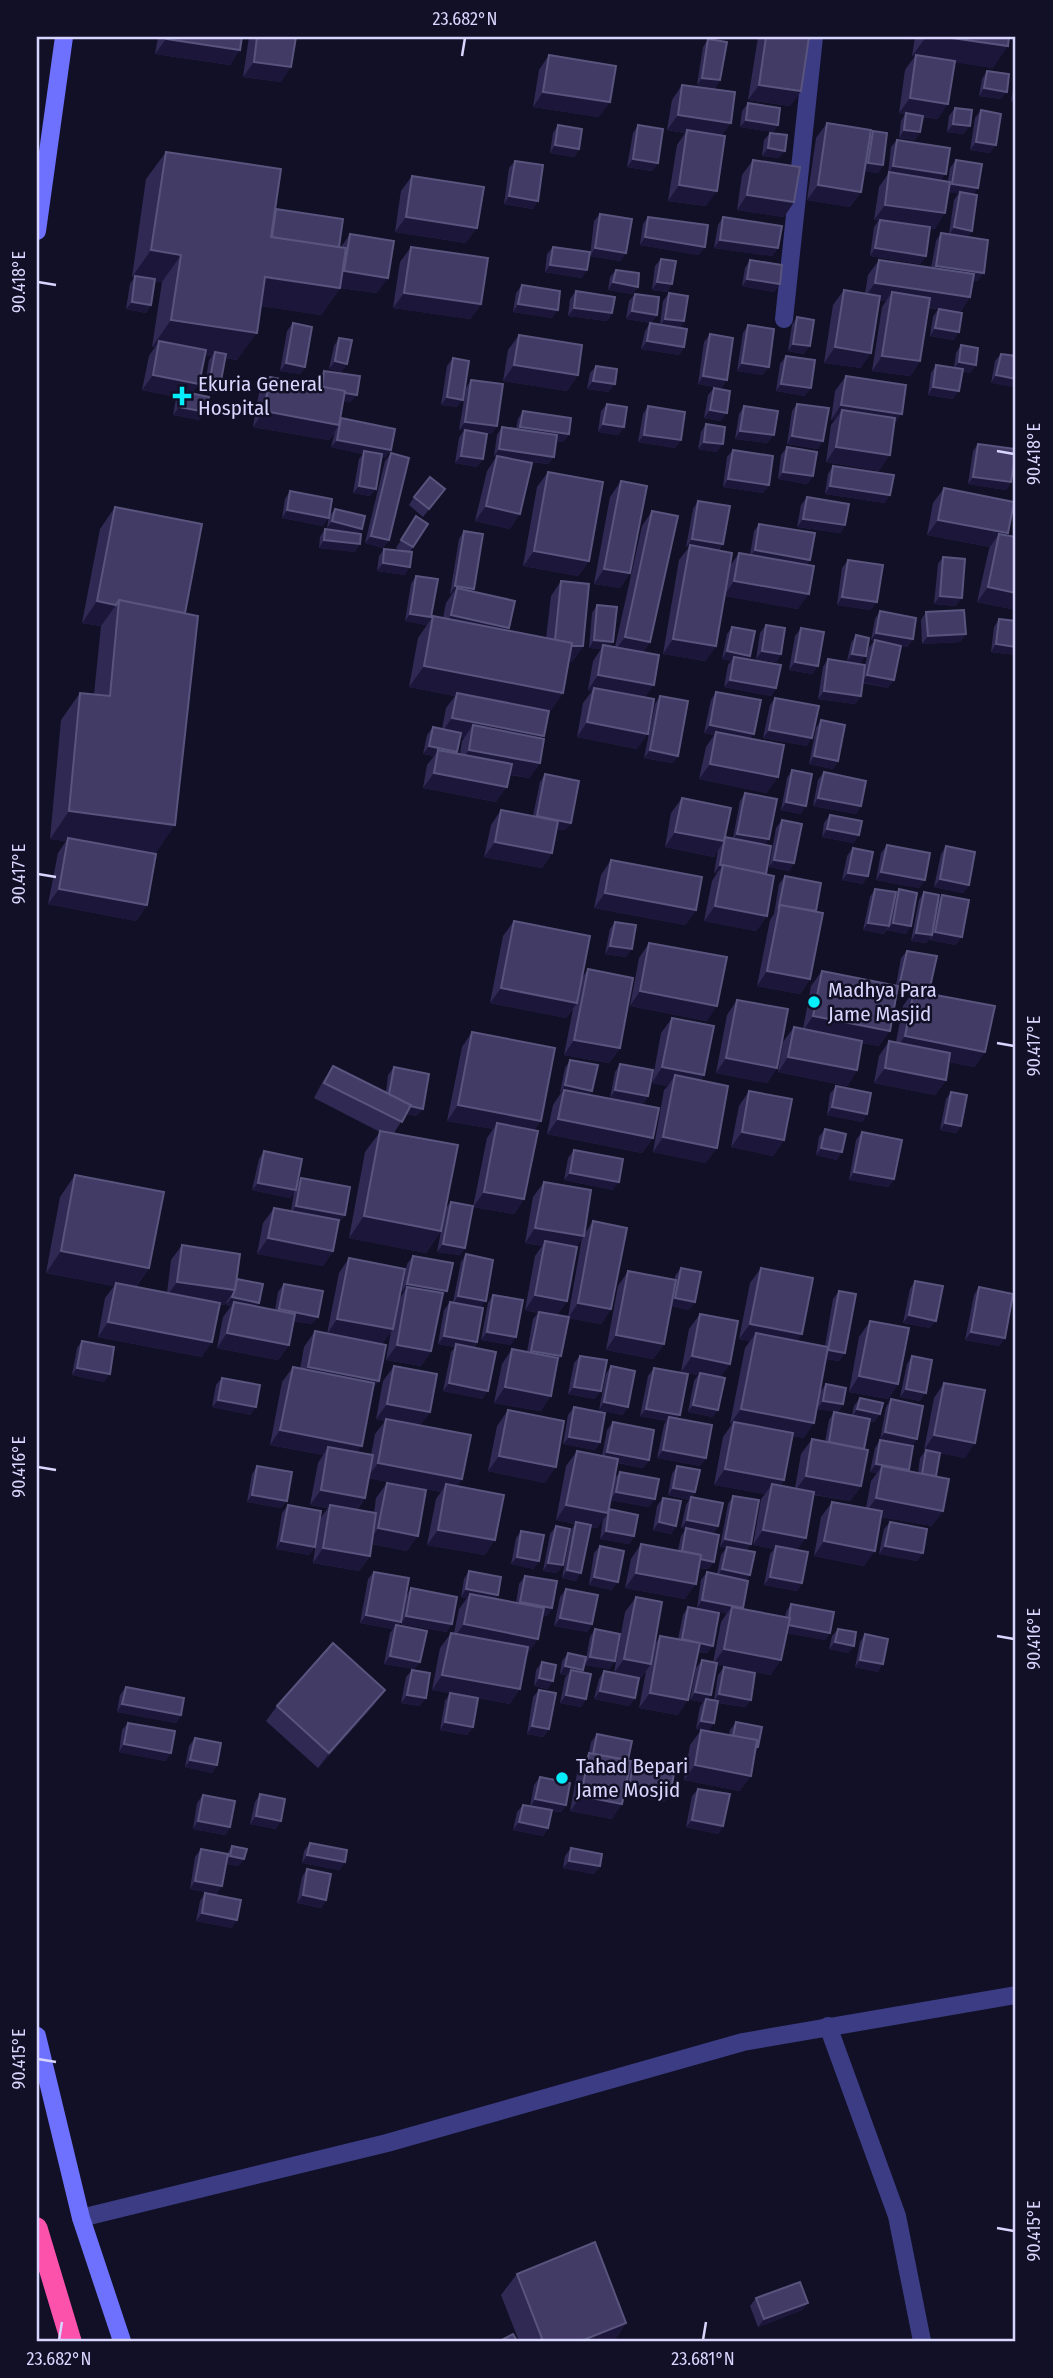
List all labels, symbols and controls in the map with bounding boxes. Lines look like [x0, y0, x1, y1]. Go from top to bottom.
text: 23.682°N [433, 8, 497, 30]
text: 90.418°E [8, 251, 30, 313]
place label: Ekuria General Hospital [198, 371, 323, 421]
marker: Ekuria General Hospital [172, 386, 192, 406]
text: 90.418°E [1023, 423, 1045, 485]
text: 90.417°E [8, 844, 30, 904]
place label: Madhya Para Jame Masjid [828, 977, 937, 1027]
marker: Madhya Para Jame Masjid [806, 994, 822, 1010]
text: 90.417°E [1023, 1016, 1045, 1076]
text: 90.416°E [8, 1436, 30, 1498]
text: 90.416°E [1023, 1608, 1045, 1670]
place label: Tahad Bepari Jame Mosjid [576, 1753, 688, 1803]
marker: Tahad Bepari Jame Mosjid [554, 1770, 570, 1786]
text: 90.415°E [8, 2028, 30, 2090]
text: 90.415°E [1023, 2200, 1045, 2262]
text: 23.682°N [27, 2348, 91, 2370]
text: 23.681°N [671, 2348, 735, 2370]

